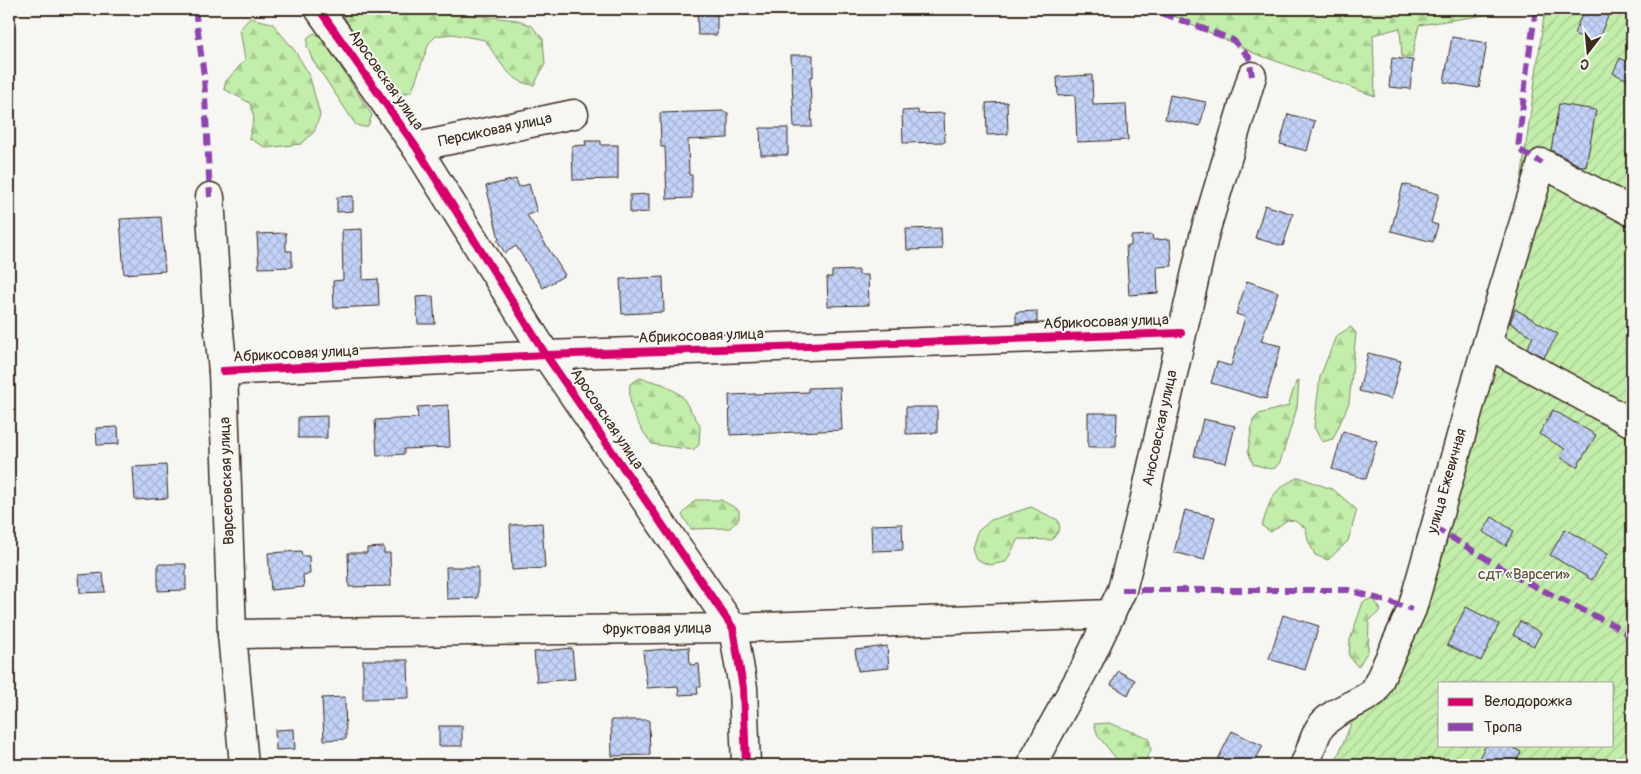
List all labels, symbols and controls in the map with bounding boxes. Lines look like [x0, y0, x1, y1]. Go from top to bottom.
street label: Аросовская улица [344, 26, 428, 134]
north arrow [1564, 28, 1614, 78]
text: С [1578, 55, 1591, 73]
street label: Персиковая улица [436, 109, 554, 151]
street label: Абрикосовая улица [1043, 310, 1169, 334]
street label: Абрикосовая улица [638, 324, 764, 348]
street label: Абрикосовая улица [233, 341, 359, 367]
street label: Аросовская улица [566, 365, 648, 473]
street label: Аносовская улица [1138, 368, 1182, 488]
street label: Варсеговская улица [215, 417, 239, 545]
street label: улица Ежевичная [1423, 426, 1471, 537]
park label: сдт «Варсеги» [1478, 565, 1570, 584]
street label: Фруктовая улица [602, 619, 712, 639]
legend [1438, 682, 1614, 746]
text: Велодорожка [1484, 692, 1572, 711]
text: Тропа [1484, 718, 1522, 737]

